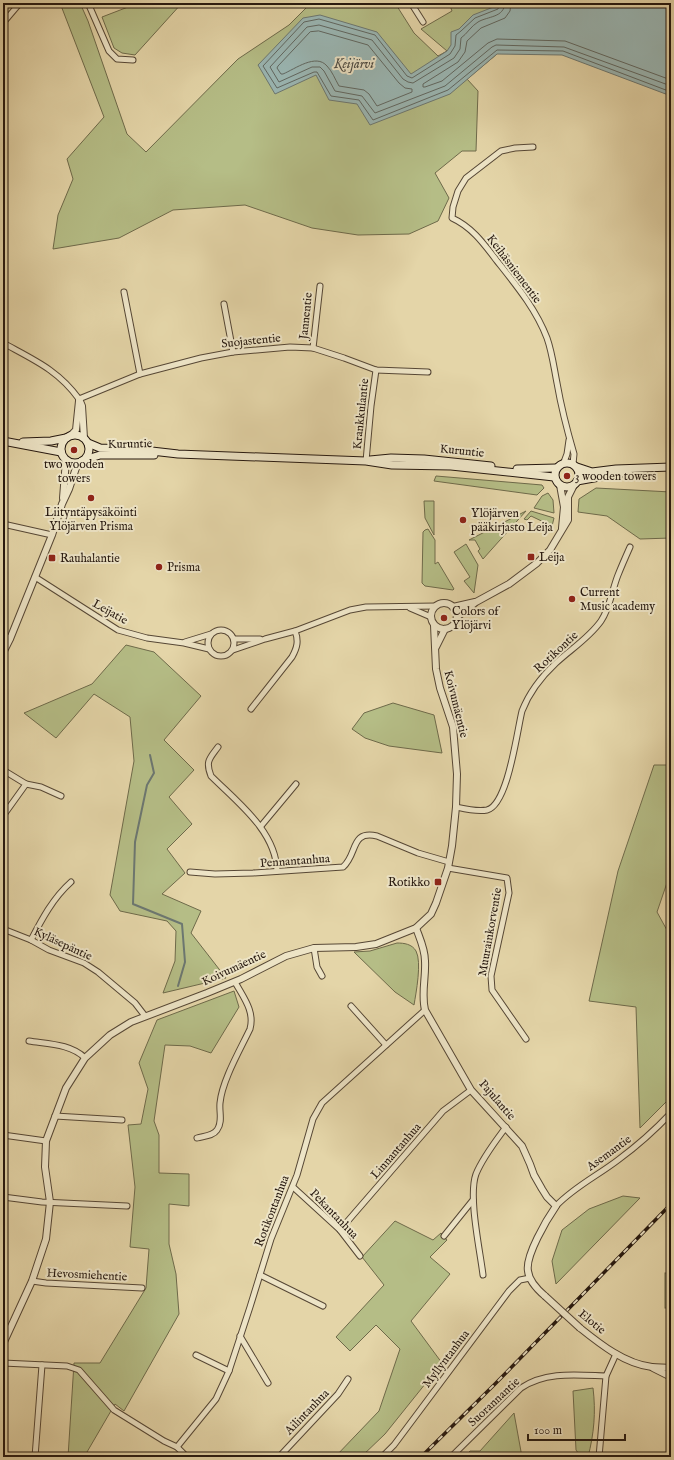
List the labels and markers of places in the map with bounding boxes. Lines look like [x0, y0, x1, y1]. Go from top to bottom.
marker: two wooden towers [69, 445, 79, 455]
place label: two wooden towers [44, 457, 105, 486]
place label: 3 wooden towers [575, 469, 656, 484]
marker: 3 wooden towers [562, 471, 572, 481]
marker: Liityntäpysäköinti Ylöjärven Prisma [86, 493, 96, 503]
place label: Liityntäpysäköinti Ylöjärven Prisma [45, 505, 137, 534]
place label: Ylöjärven pääkirjasto Leija [471, 506, 553, 536]
marker: Ylöjärven pääkirjasto Leija [458, 515, 468, 525]
place label: Leija [539, 550, 565, 565]
place label: Rauhalantie [60, 551, 120, 566]
marker: Leija [526, 552, 536, 562]
marker: Rauhalantie [47, 553, 57, 563]
place label: Prisma [167, 560, 201, 575]
marker: Prisma [154, 562, 164, 572]
place label: Current Music academy [580, 585, 655, 614]
marker: Current Music academy [567, 594, 577, 604]
place label: Colors of Ylöjärvi [452, 604, 501, 633]
marker: Colors of Ylöjärvi [439, 613, 449, 623]
place label: Rotikko [388, 875, 431, 890]
marker: Rotikko [433, 877, 443, 887]

